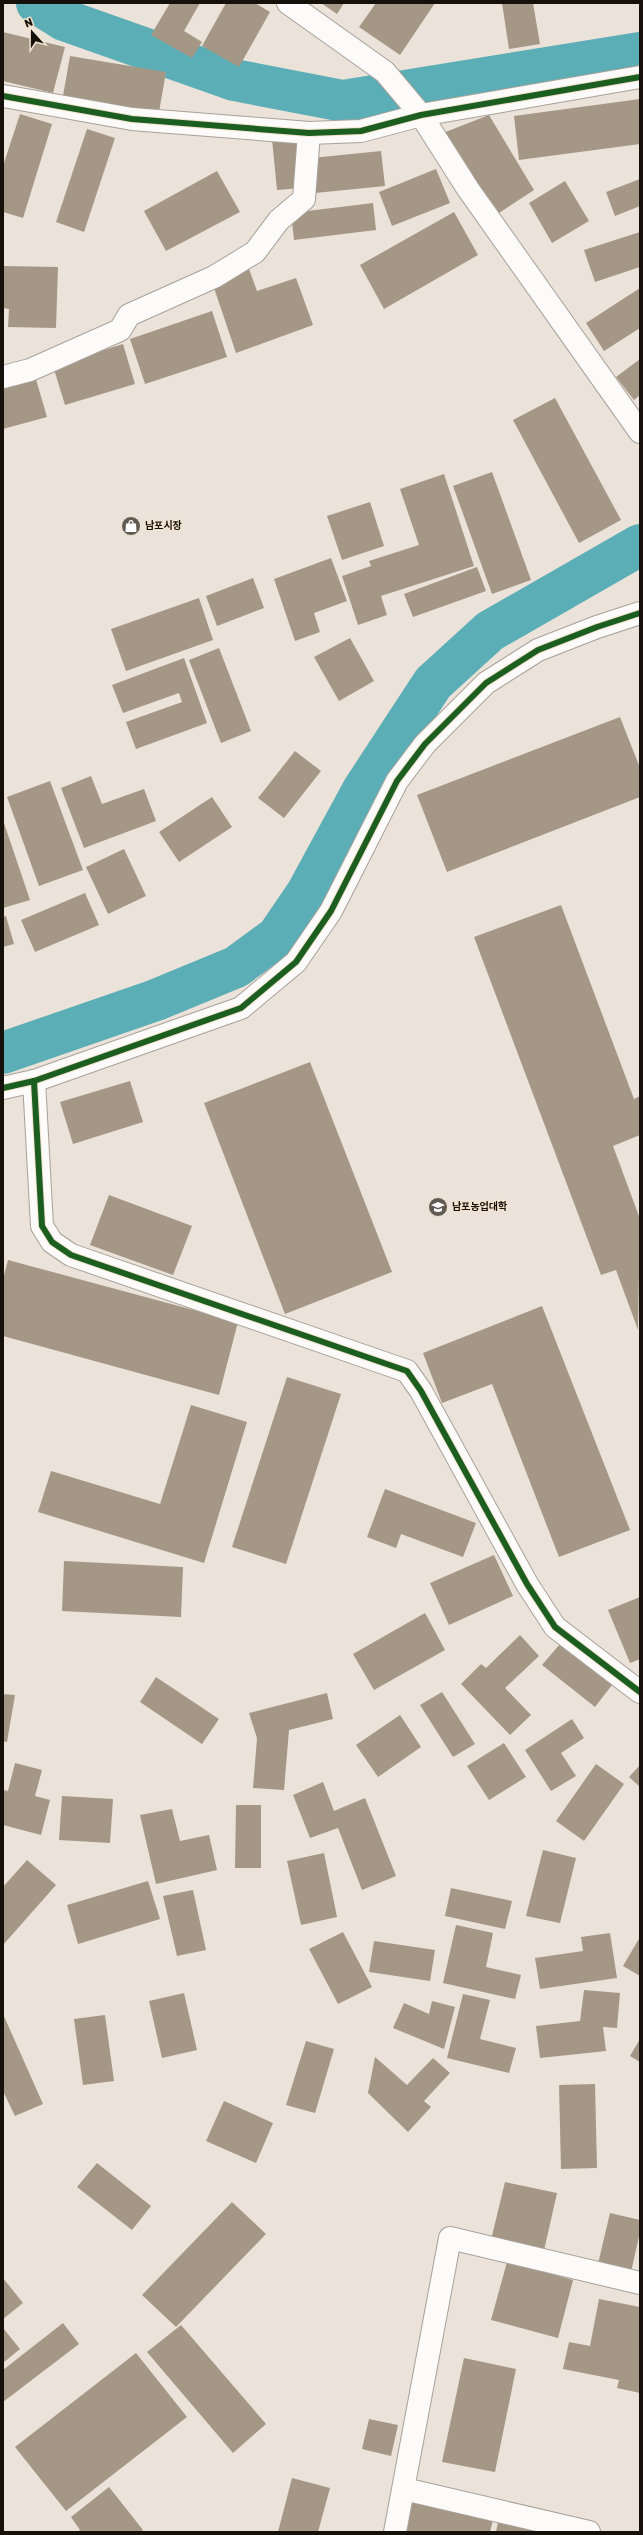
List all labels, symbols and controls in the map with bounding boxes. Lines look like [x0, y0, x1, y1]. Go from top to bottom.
north arrow [12, 12, 52, 52]
text: N [23, 16, 35, 31]
shop icon: 남포시장 [120, 515, 142, 537]
place label: 남포시장 [145, 520, 182, 532]
school or university icon: 남포농업대학 [427, 1196, 449, 1218]
place label: 남포농업대학 [452, 1200, 507, 1213]

